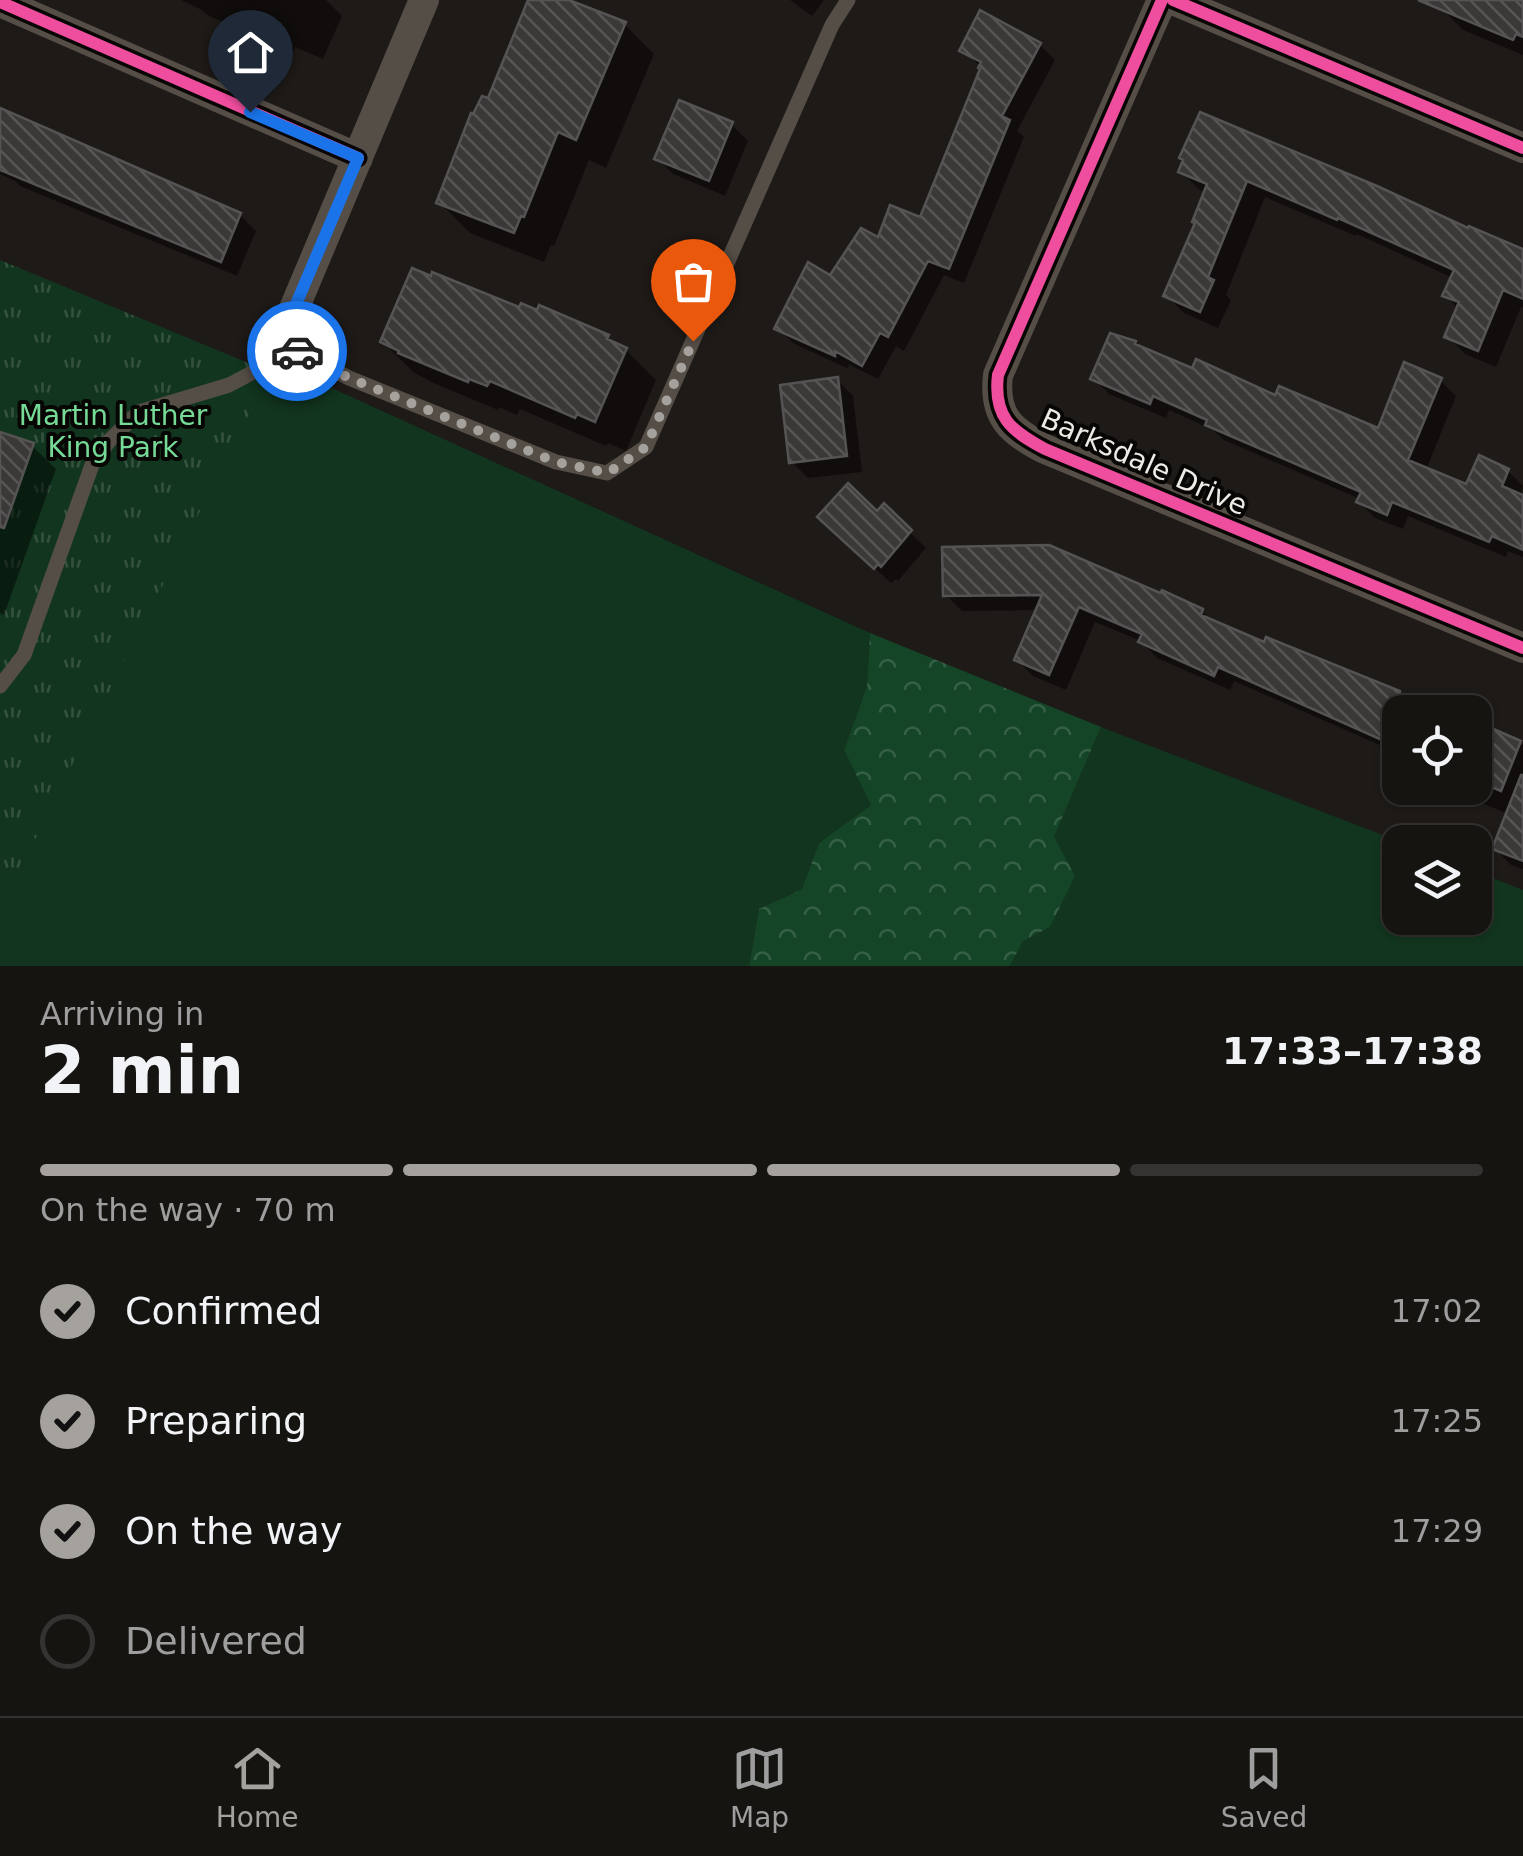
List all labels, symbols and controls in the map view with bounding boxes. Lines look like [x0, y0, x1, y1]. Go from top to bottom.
pin [208, 10, 293, 113]
icon: home [223, 25, 278, 80]
pin [651, 239, 736, 342]
icon: bag [666, 254, 721, 309]
courier [247, 301, 347, 401]
icon: car [270, 324, 325, 379]
park label: Martin Luther King Park [19, 399, 208, 464]
street label: Barksdale Drive [1036, 402, 1252, 522]
map controls [1382, 695, 1492, 935]
button: locate [1382, 695, 1492, 805]
button: layers [1382, 825, 1492, 935]
text: Arriving in [40, 995, 204, 1033]
text: 17:33–17:38 [1222, 1029, 1483, 1073]
text: 2 min [40, 1033, 244, 1108]
text: On the way · 70 m [40, 1191, 336, 1229]
icon: check [40, 1284, 95, 1339]
text: Confirmed [125, 1289, 322, 1333]
text: 17:02 [1391, 1292, 1483, 1330]
icon: check [40, 1394, 95, 1449]
text: Preparing [125, 1399, 307, 1443]
text: 17:25 [1391, 1402, 1483, 1440]
icon: check [40, 1504, 95, 1559]
text: On the way [125, 1509, 342, 1553]
text: 17:29 [1391, 1512, 1483, 1550]
text: Delivered [125, 1619, 307, 1663]
tab: Home [216, 1741, 298, 1834]
tab: Map [730, 1741, 789, 1834]
tab: Saved [1221, 1741, 1307, 1834]

